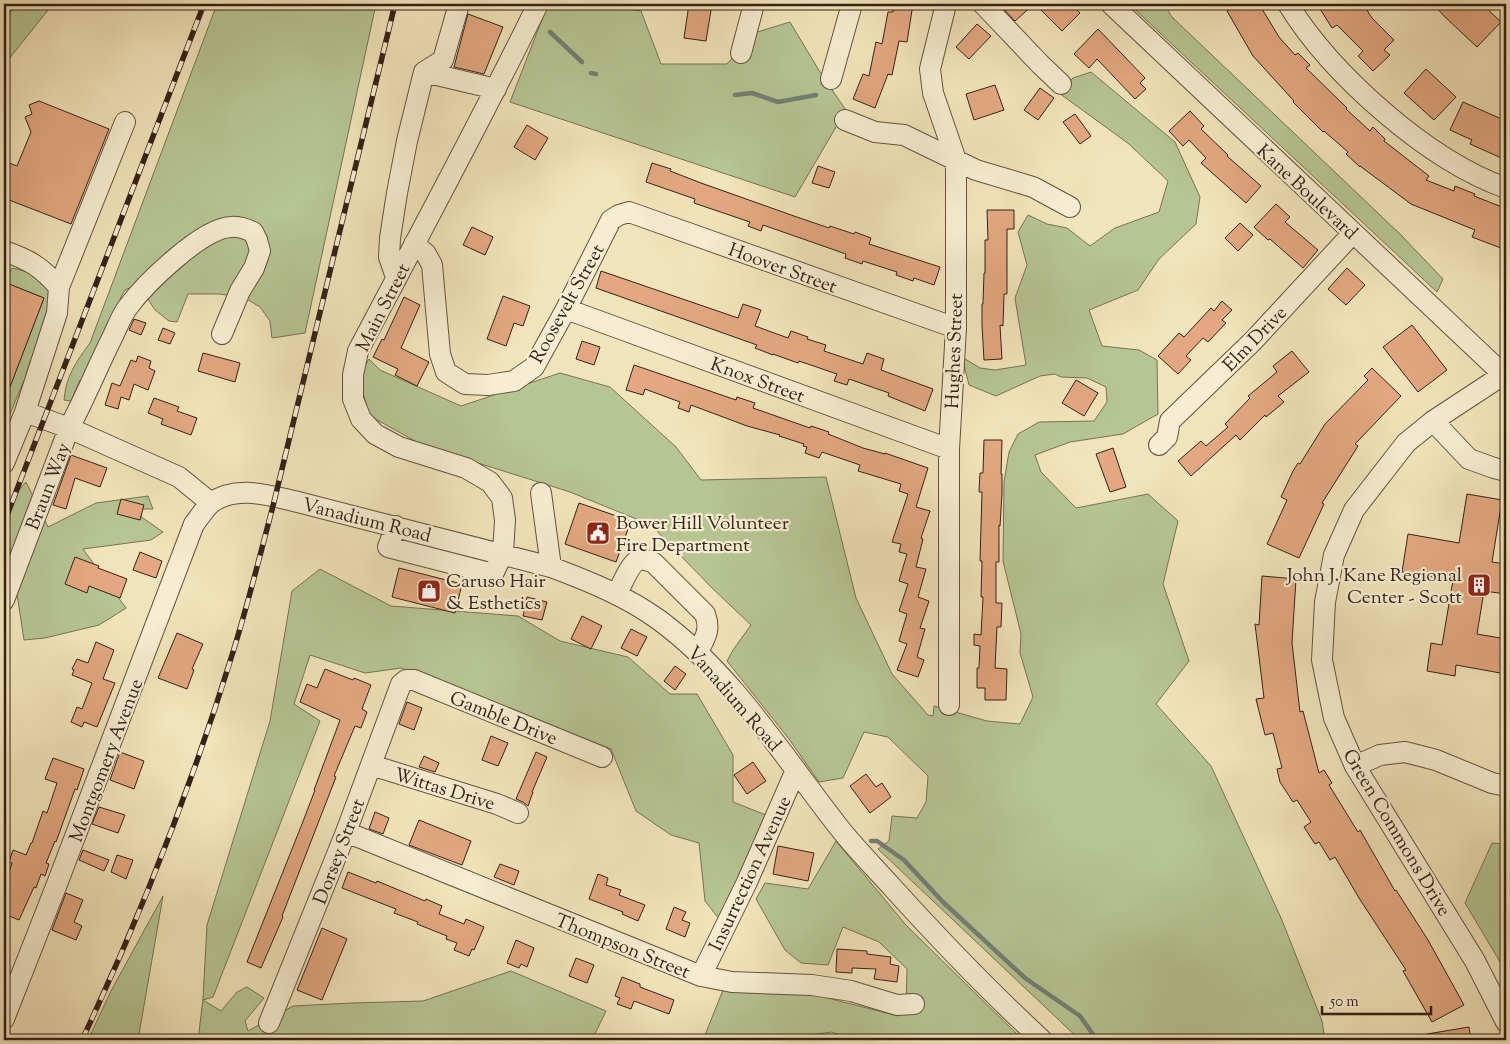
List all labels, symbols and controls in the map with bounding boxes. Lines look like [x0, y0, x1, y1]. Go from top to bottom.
street label: Kane Boulevard [1250, 139, 1363, 247]
street label: Hoover Street [724, 237, 841, 302]
street label: Roosevelt Street [524, 239, 612, 369]
street label: Main Street [350, 259, 418, 357]
street label: Hughes Street [940, 292, 971, 409]
street label: Elm Drive [1218, 301, 1294, 379]
street label: Knox Street [706, 352, 809, 411]
street label: Braun Way [20, 439, 79, 535]
street label: Vanadium Road [299, 492, 434, 551]
place label: Bower Hill Volunteer Fire Department [616, 511, 789, 560]
public building icon: Bower Hill Volunteer Fire Department [585, 520, 611, 546]
place label: John J. Kane Regional Center - Scott [1286, 563, 1462, 612]
place label: Caruso Hair & Esthetics [446, 569, 546, 618]
building icon: John J. Kane Regional Center - Scott [1466, 572, 1492, 598]
shop icon: Caruso Hair & Esthetics [416, 578, 442, 604]
street label: Vanadium Road [680, 641, 787, 759]
street label: Montgomery Avenue [64, 675, 151, 847]
street label: Gamble Drive [445, 685, 561, 753]
street label: Green Commons Drive [1335, 745, 1457, 922]
street label: Wittas Drive [390, 762, 498, 819]
street label: Insurrection Avenue [703, 792, 799, 956]
street label: Dorsey Street [308, 795, 373, 909]
street label: Thompson Street [551, 908, 694, 987]
scale bar [1322, 984, 1431, 1016]
text: 50 m [1329, 992, 1359, 1013]

